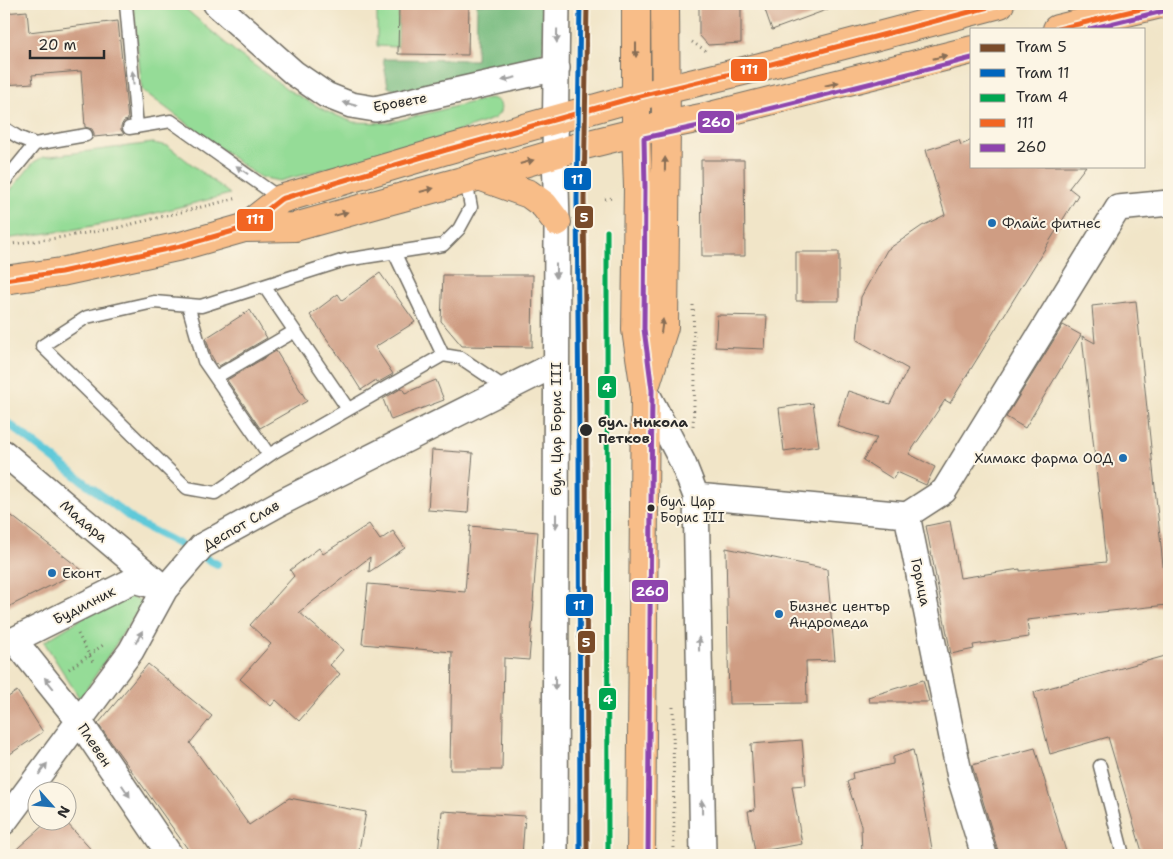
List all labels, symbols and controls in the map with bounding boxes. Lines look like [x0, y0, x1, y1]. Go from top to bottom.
scale bar [30, 28, 104, 60]
one-way arrow [553, 28, 561, 44]
legend [970, 28, 1146, 168]
text: 20 m [38, 35, 77, 55]
text: Tram 5 [1016, 37, 1067, 57]
one-way arrow [632, 43, 640, 59]
one-way arrow [932, 53, 947, 61]
line badge: 111 [730, 58, 768, 82]
text: 111 [740, 60, 758, 78]
text: Tram 11 [1016, 63, 1069, 83]
one-way arrow [128, 70, 136, 86]
one-way arrow [501, 75, 517, 83]
one-way arrow [824, 80, 839, 88]
text: Tram 4 [1016, 87, 1068, 107]
street label: Еровете [372, 88, 428, 116]
one-way arrow [343, 100, 358, 108]
line badge: 260 [697, 110, 735, 134]
text: 260 [701, 113, 731, 131]
text: 111 [1016, 113, 1034, 133]
text: 260 [1016, 137, 1046, 157]
one-way arrow [661, 156, 669, 172]
one-way arrow [520, 158, 535, 166]
one-way arrow [235, 165, 249, 175]
line badge: 11 [563, 167, 592, 191]
text: 11 [571, 170, 583, 188]
one-way arrow [420, 186, 435, 194]
line badge: 5 [574, 205, 594, 229]
line badge: 111 [236, 208, 274, 232]
text: 5 [580, 208, 589, 226]
text: 111 [246, 210, 264, 228]
one-way arrow [334, 210, 349, 218]
place label: Флайс фитнес [1002, 214, 1101, 232]
marker: Флайс фитнес [986, 217, 998, 229]
one-way arrow [552, 263, 560, 279]
one-way arrow [659, 318, 667, 334]
street label: бул. Цар Борис III [547, 362, 565, 496]
line badge: 4 [597, 375, 617, 399]
text: 4 [602, 378, 612, 396]
place label: бул. Никола Петков [598, 413, 689, 447]
marker: бул. Никола Петков [578, 422, 594, 438]
place label: Химакс фарма ООД [974, 449, 1113, 467]
marker: Химакс фарма ООД [1117, 452, 1129, 464]
place label: бул. Цар Борис ІІІ [660, 493, 725, 526]
street label: Мадара [56, 496, 112, 546]
street label: Деспот Слав [200, 496, 282, 554]
marker: бул. Цар Борис ІІІ [646, 503, 656, 513]
one-way arrow [552, 513, 560, 529]
street label: Горица [907, 556, 935, 608]
place label: Еконт [62, 564, 102, 582]
marker: Еконт [46, 567, 58, 579]
line badge: 260 [631, 579, 669, 603]
street label: Будилник [50, 581, 119, 628]
text: 260 [635, 582, 665, 600]
line badge: 11 [565, 593, 594, 617]
text: 11 [573, 596, 585, 614]
place label: Бизнес център Андромеда [789, 597, 890, 631]
marker: Бизнес център Андромеда [773, 608, 785, 620]
one-way arrow [135, 630, 143, 645]
line badge: 5 [577, 630, 596, 654]
text: 5 [582, 633, 591, 651]
one-way arrow [695, 636, 703, 652]
one-way arrow [551, 676, 559, 692]
one-way arrow [43, 677, 54, 690]
line badge: 4 [598, 687, 617, 711]
text: 4 [603, 690, 613, 708]
street label: Плевен [74, 720, 116, 770]
one-way arrow [38, 763, 49, 776]
north arrow [28, 782, 78, 832]
one-way arrow [121, 784, 131, 797]
one-way arrow [698, 798, 706, 814]
text: N [53, 803, 74, 821]

